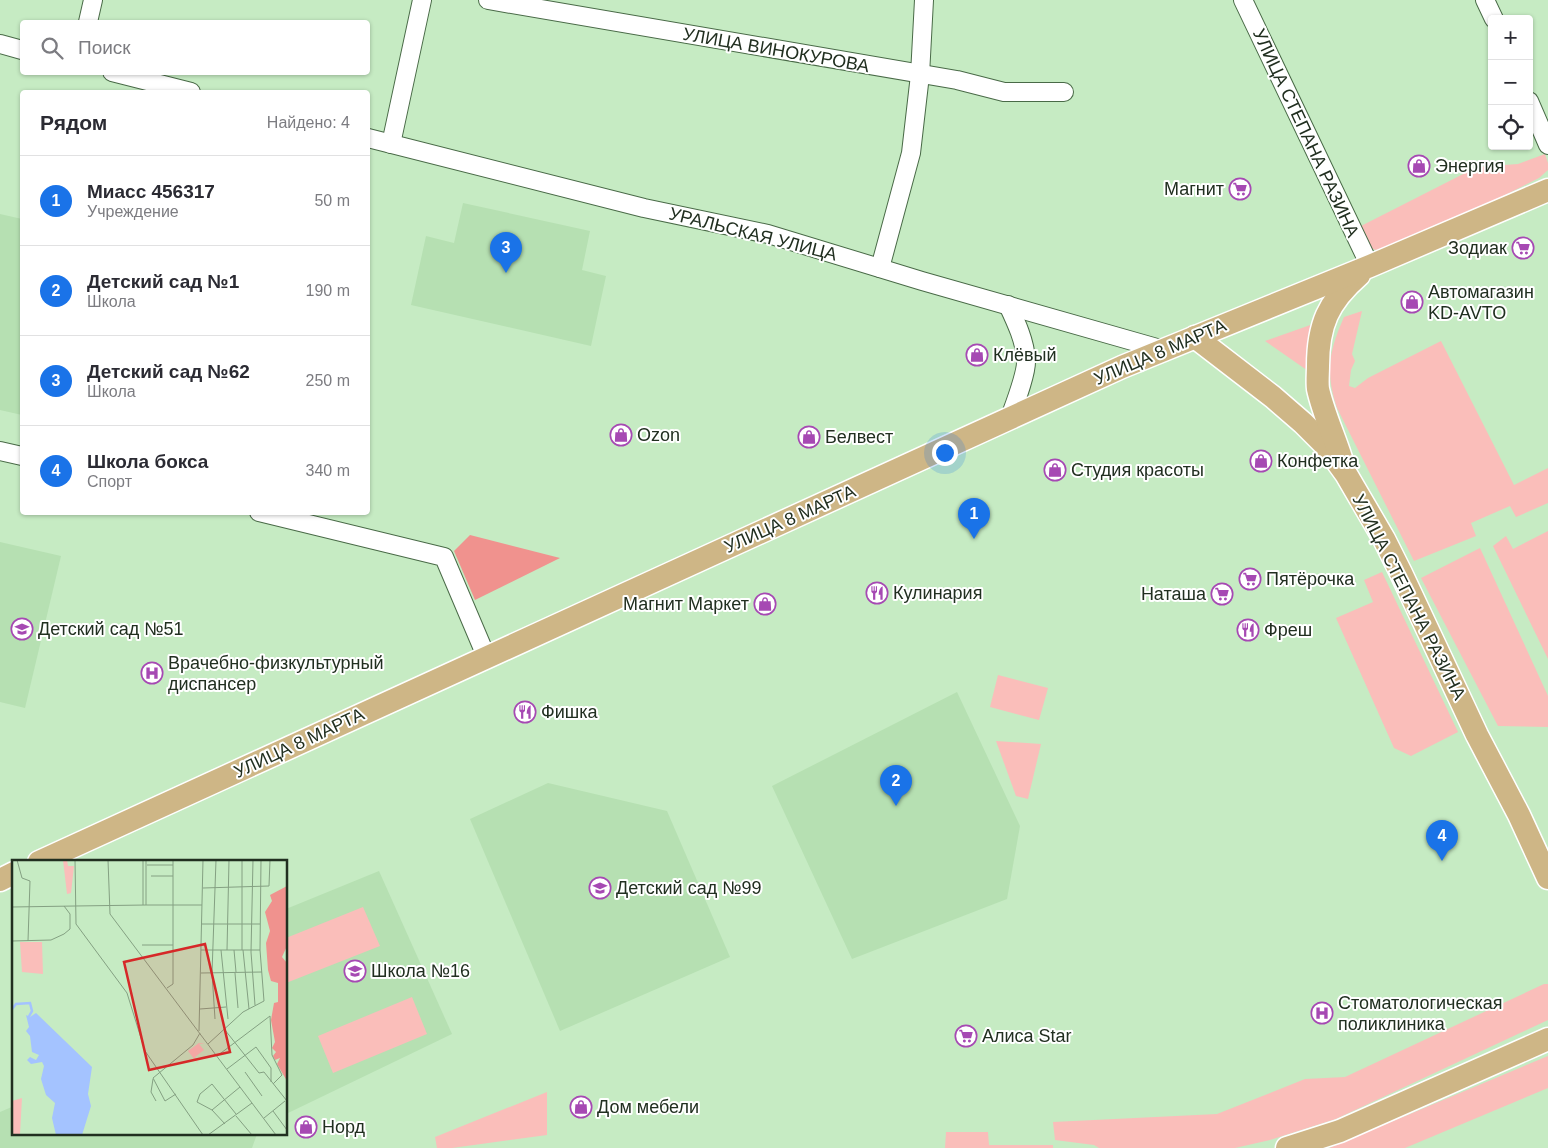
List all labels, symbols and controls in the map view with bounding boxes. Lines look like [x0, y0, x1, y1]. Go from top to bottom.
map controls [1488, 15, 1533, 150]
button: + [1488, 15, 1533, 60]
search box [20, 20, 370, 75]
street label: УЛИЦА ВИНОКУРОВА [681, 24, 871, 76]
street label: УЛИЦА СТЕПАНА РАЗИНА [1249, 26, 1363, 240]
icon: search [38, 34, 66, 62]
text: Поиск [78, 37, 131, 58]
button: − [1488, 60, 1533, 105]
button: locate [1488, 105, 1533, 150]
text: Рядом [40, 111, 107, 134]
text: Найдено: 4 [267, 114, 350, 131]
shop icon: Энергия [1407, 154, 1431, 178]
place label: Энергия [1435, 156, 1504, 176]
supermarket icon: Магнит [1228, 177, 1252, 201]
place label: Магнит [1164, 179, 1224, 199]
text: Миасс 456317 [87, 181, 215, 202]
text: 1 [52, 192, 60, 209]
text: 50 m [314, 192, 350, 209]
text: Учреждение [87, 203, 179, 220]
street label: УРАЛЬСКАЯ УЛИЦА [667, 203, 839, 265]
pin: 3 [490, 232, 522, 273]
supermarket icon: Зодиак [1511, 236, 1535, 260]
place label: Зодиак [1448, 238, 1507, 258]
text: Детский сад №1 [87, 271, 239, 292]
text: 2 [52, 282, 60, 299]
text: 190 m [306, 282, 350, 299]
place label: Автомагазин KD-AVTO [1428, 282, 1534, 323]
shop icon: Автомагазин KD-AVTO [1400, 290, 1424, 314]
text: Школа [87, 293, 136, 310]
street label: УЛИЦА 8 МАРТА [1091, 315, 1229, 389]
shop icon: Клёвый [965, 343, 989, 367]
place label: Клёвый [993, 345, 1057, 365]
text: Детский сад №62 [87, 361, 250, 382]
text: 3 [52, 372, 60, 389]
text: 250 m [306, 372, 350, 389]
text: Школа [87, 383, 136, 400]
shop icon: Ozon [609, 423, 633, 447]
place label: Ozon [637, 425, 680, 445]
shop icon: Белвест [797, 425, 821, 449]
place label: Белвест [825, 427, 893, 447]
your location [932, 440, 958, 466]
shop icon: Конфетка [1249, 449, 1273, 473]
text: Школа бокса [87, 451, 208, 472]
place label: Конфетка [1277, 451, 1359, 471]
shop icon: Студия красоты [1043, 458, 1067, 482]
place label: Студия красоты [1071, 460, 1204, 480]
text: 4 [52, 462, 60, 479]
text: 340 m [306, 462, 350, 479]
text: Спорт [87, 473, 132, 490]
street label: УЛИЦА 8 МАРТА [721, 481, 859, 557]
street label: УЛИЦА СТЕПАНА РАЗИНА [1348, 491, 1470, 703]
pin: 1 [958, 498, 990, 539]
supermarket icon: Пятёрочка [1238, 567, 1262, 591]
place label: Пятёрочка [1266, 569, 1355, 589]
restaurant icon: Кулинария [865, 581, 889, 605]
supermarket icon: Наташа [1210, 582, 1234, 606]
place label: Кулинария [893, 583, 982, 603]
place label: Наташа [1141, 584, 1207, 604]
shop icon: Магнит Маркет [753, 592, 777, 616]
place label: Магнит Маркет [623, 594, 749, 614]
school or university icon: Детский сад №51 [10, 617, 34, 641]
restaurant icon: Фреш [1236, 618, 1260, 642]
place label: Детский сад №51 [38, 619, 183, 639]
place label: Фреш [1264, 620, 1312, 640]
place label: Врачебно-физкультурный диспансер [168, 653, 384, 694]
hospital icon: Врачебно-физкультурный диспансер [140, 661, 164, 685]
restaurant icon: Фишка [513, 700, 537, 724]
place label: Фишка [541, 702, 598, 722]
street label: УЛИЦА 8 МАРТА [231, 704, 367, 782]
pin: 2 [880, 765, 912, 806]
pin: 4 [1426, 820, 1458, 861]
inset map [12, 860, 288, 1136]
school or university icon: Детский сад №99 [588, 876, 612, 900]
place label: Детский сад №99 [616, 878, 761, 898]
school or university icon: Школа №16 [343, 959, 367, 983]
place label: Школа №16 [371, 961, 470, 981]
place label: Стоматологическая поликлиника [1338, 993, 1502, 1034]
hospital icon: Стоматологическая поликлиника [1310, 1001, 1334, 1025]
supermarket icon: Алиса Star [954, 1024, 978, 1048]
place label: Алиса Star [982, 1026, 1072, 1046]
shop icon: Дом мебели [569, 1095, 593, 1119]
place label: Дом мебели [597, 1097, 699, 1117]
shop icon: Норд [294, 1115, 318, 1139]
place label: Норд [322, 1117, 366, 1137]

